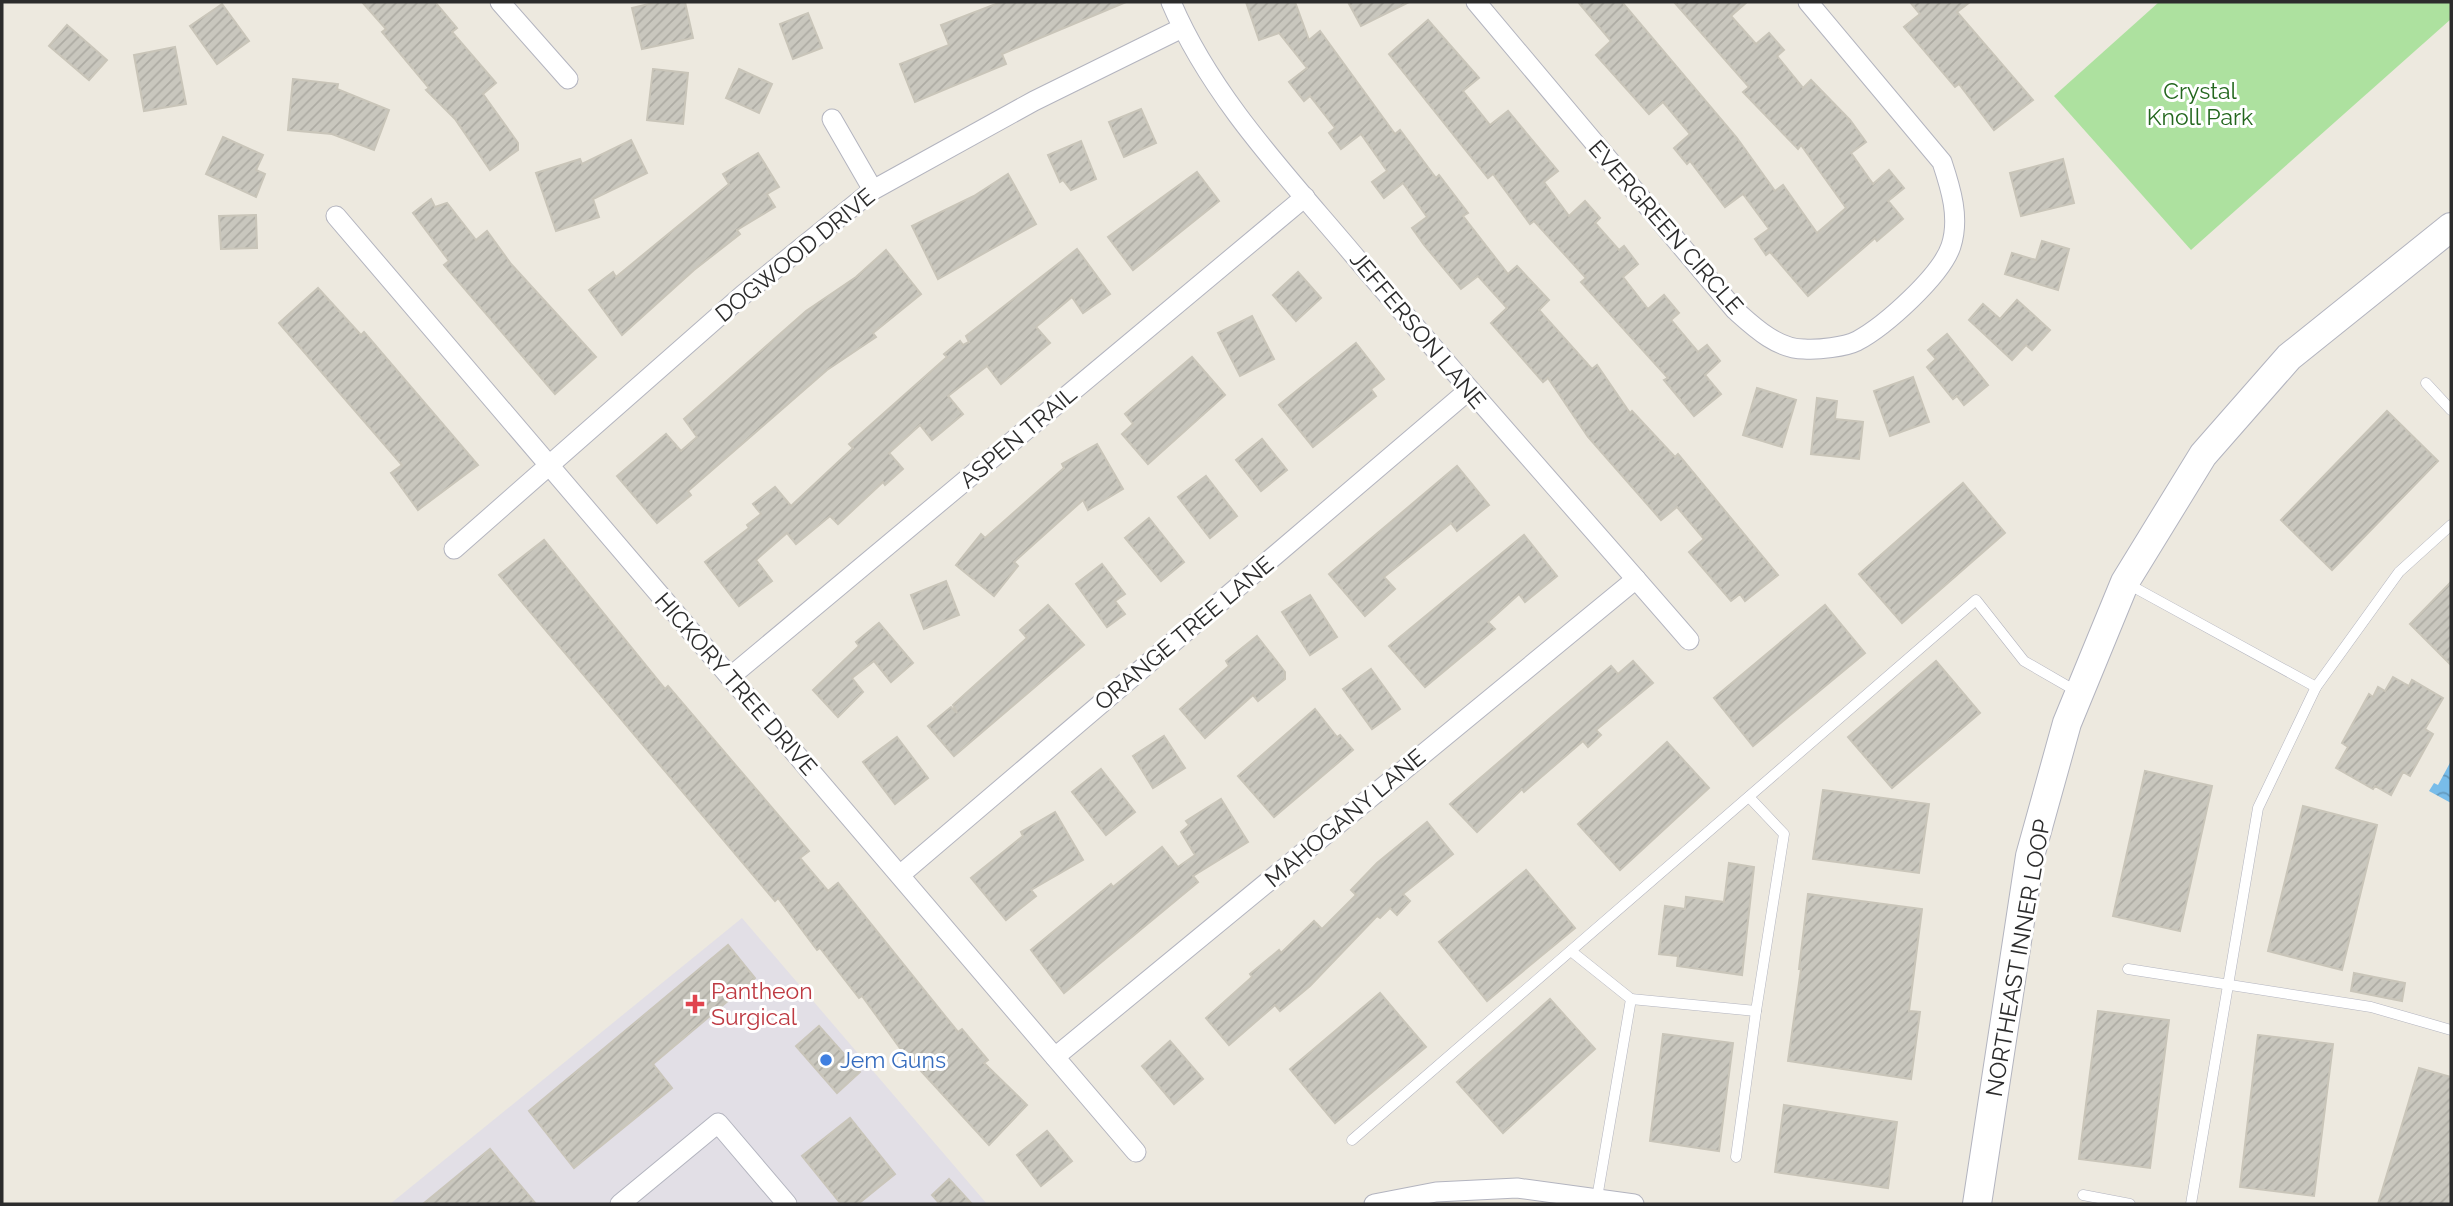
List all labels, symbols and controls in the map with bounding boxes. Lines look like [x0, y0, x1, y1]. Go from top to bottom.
park label: Crystal Knoll Park [2147, 77, 2253, 130]
street label: EVERGREEN CIRCLE [1584, 134, 1749, 319]
street label: DOGWOOD DRIVE [710, 182, 880, 327]
street label: JEFFERSON LANE [1345, 246, 1492, 414]
street label: ASPEN TRAIL [954, 380, 1082, 493]
street label: ORANGE TREE LANE [1089, 550, 1278, 715]
street label: HICKORY TREE DRIVE [650, 587, 823, 780]
street label: MAHOGANY LANE [1259, 743, 1430, 892]
street label: NORTHEAST INNER LOOP [1980, 817, 2055, 1099]
place label: Pantheon Surgical [711, 977, 813, 1030]
marker: Pantheon Surgical [685, 994, 705, 1014]
place label: Jem Guns [840, 1046, 946, 1073]
marker: Jem Guns [818, 1052, 834, 1068]

